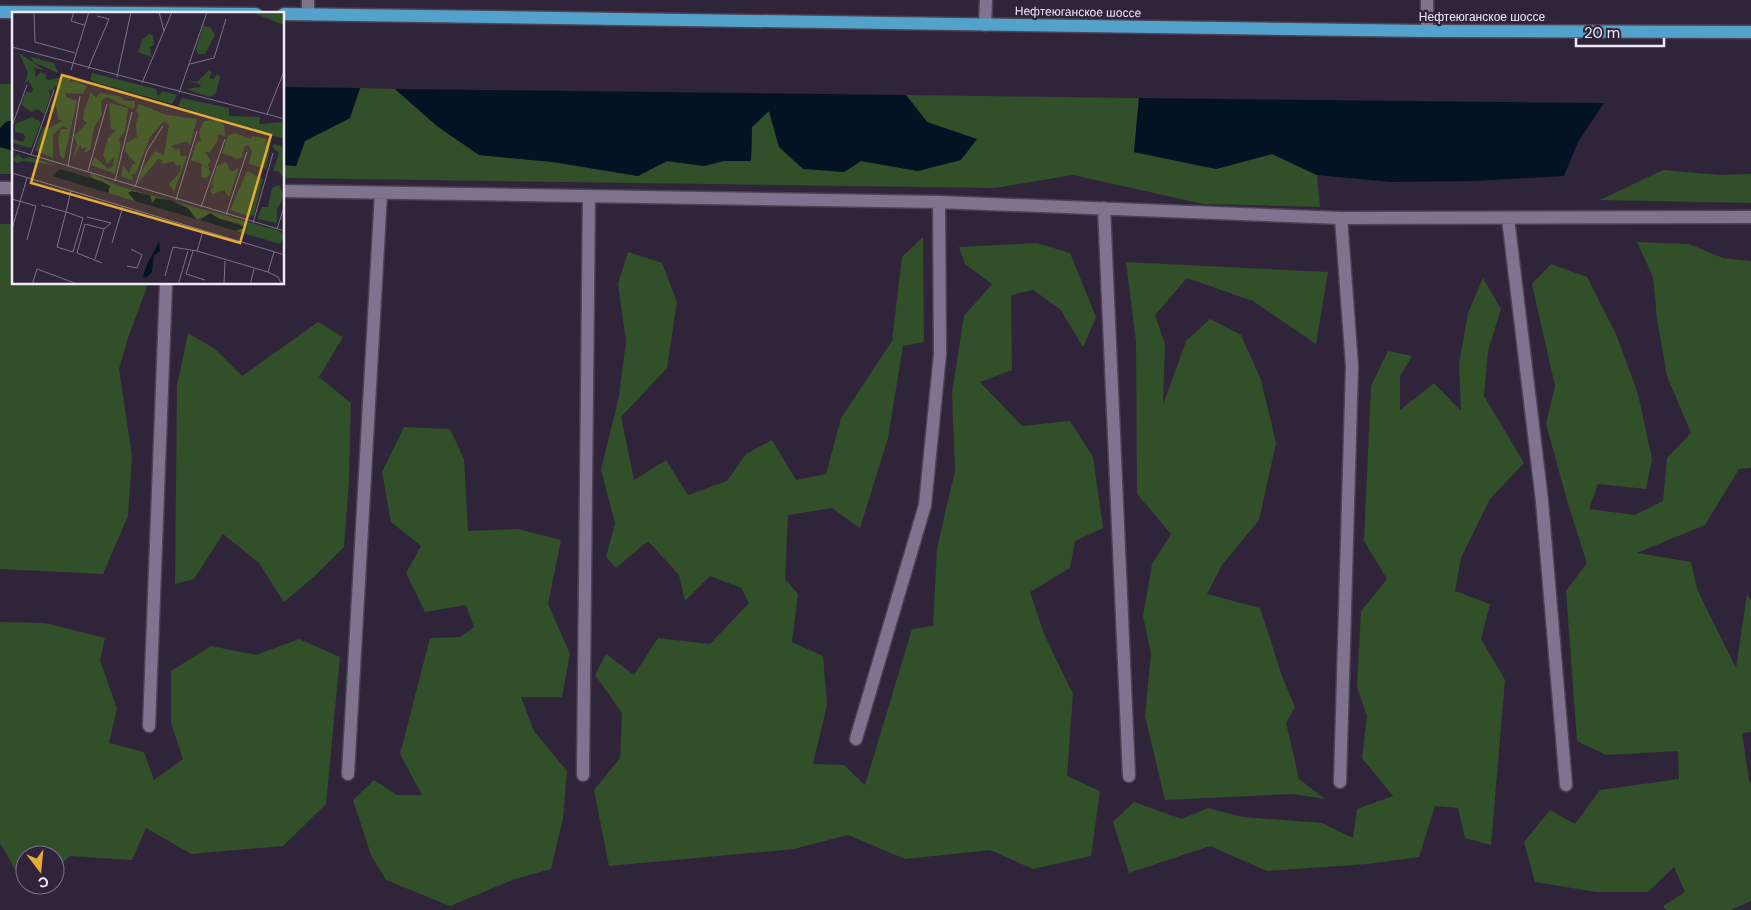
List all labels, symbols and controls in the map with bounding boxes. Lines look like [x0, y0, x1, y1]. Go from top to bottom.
street label: Нефтеюганское шоссе [1015, 3, 1142, 21]
street label: Нефтеюганское шоссе [1419, 9, 1545, 25]
inset map [12, 12, 285, 285]
scale bar [1576, 15, 1664, 47]
text: 20 m [1584, 23, 1620, 43]
north arrow [15, 845, 65, 895]
text: С [36, 872, 51, 893]

